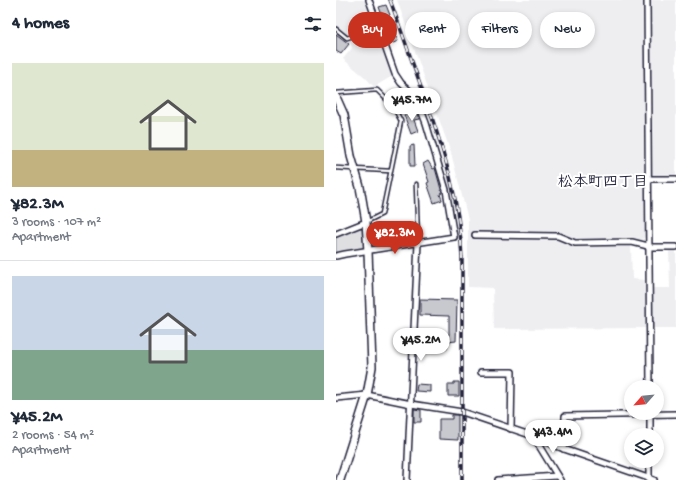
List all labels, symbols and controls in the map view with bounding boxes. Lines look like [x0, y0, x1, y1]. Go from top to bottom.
chip: Buy [348, 12, 397, 48]
chip: Rent [405, 12, 460, 48]
chip: Filters [468, 12, 532, 48]
chip: New [540, 12, 595, 48]
icon: filters [302, 13, 324, 35]
text: 4 homes [12, 14, 69, 34]
pin: ¥45.7M [379, 88, 445, 122]
icon: home [132, 89, 204, 161]
text: ¥45.7M [393, 93, 431, 108]
district label: 松本町四丁目 [558, 173, 648, 192]
text: ¥82.3M [12, 195, 64, 215]
text: 3 rooms · 107 m² [12, 215, 101, 230]
pin: ¥82.3M [362, 221, 428, 255]
text: ¥82.3M [375, 226, 415, 241]
text: Apartment [12, 230, 71, 245]
icon: home [132, 302, 204, 374]
pin: ¥45.2M [388, 328, 454, 362]
text: ¥45.2M [402, 333, 440, 348]
north arrow [624, 380, 664, 420]
map controls [624, 380, 664, 468]
text: ¥45.2M [12, 408, 62, 428]
pin: ¥43.4M [520, 420, 586, 454]
text: ¥43.4M [534, 425, 572, 440]
text: 2 rooms · 54 m² [12, 428, 94, 443]
button: layers [624, 428, 664, 468]
text: Apartment [12, 443, 71, 458]

